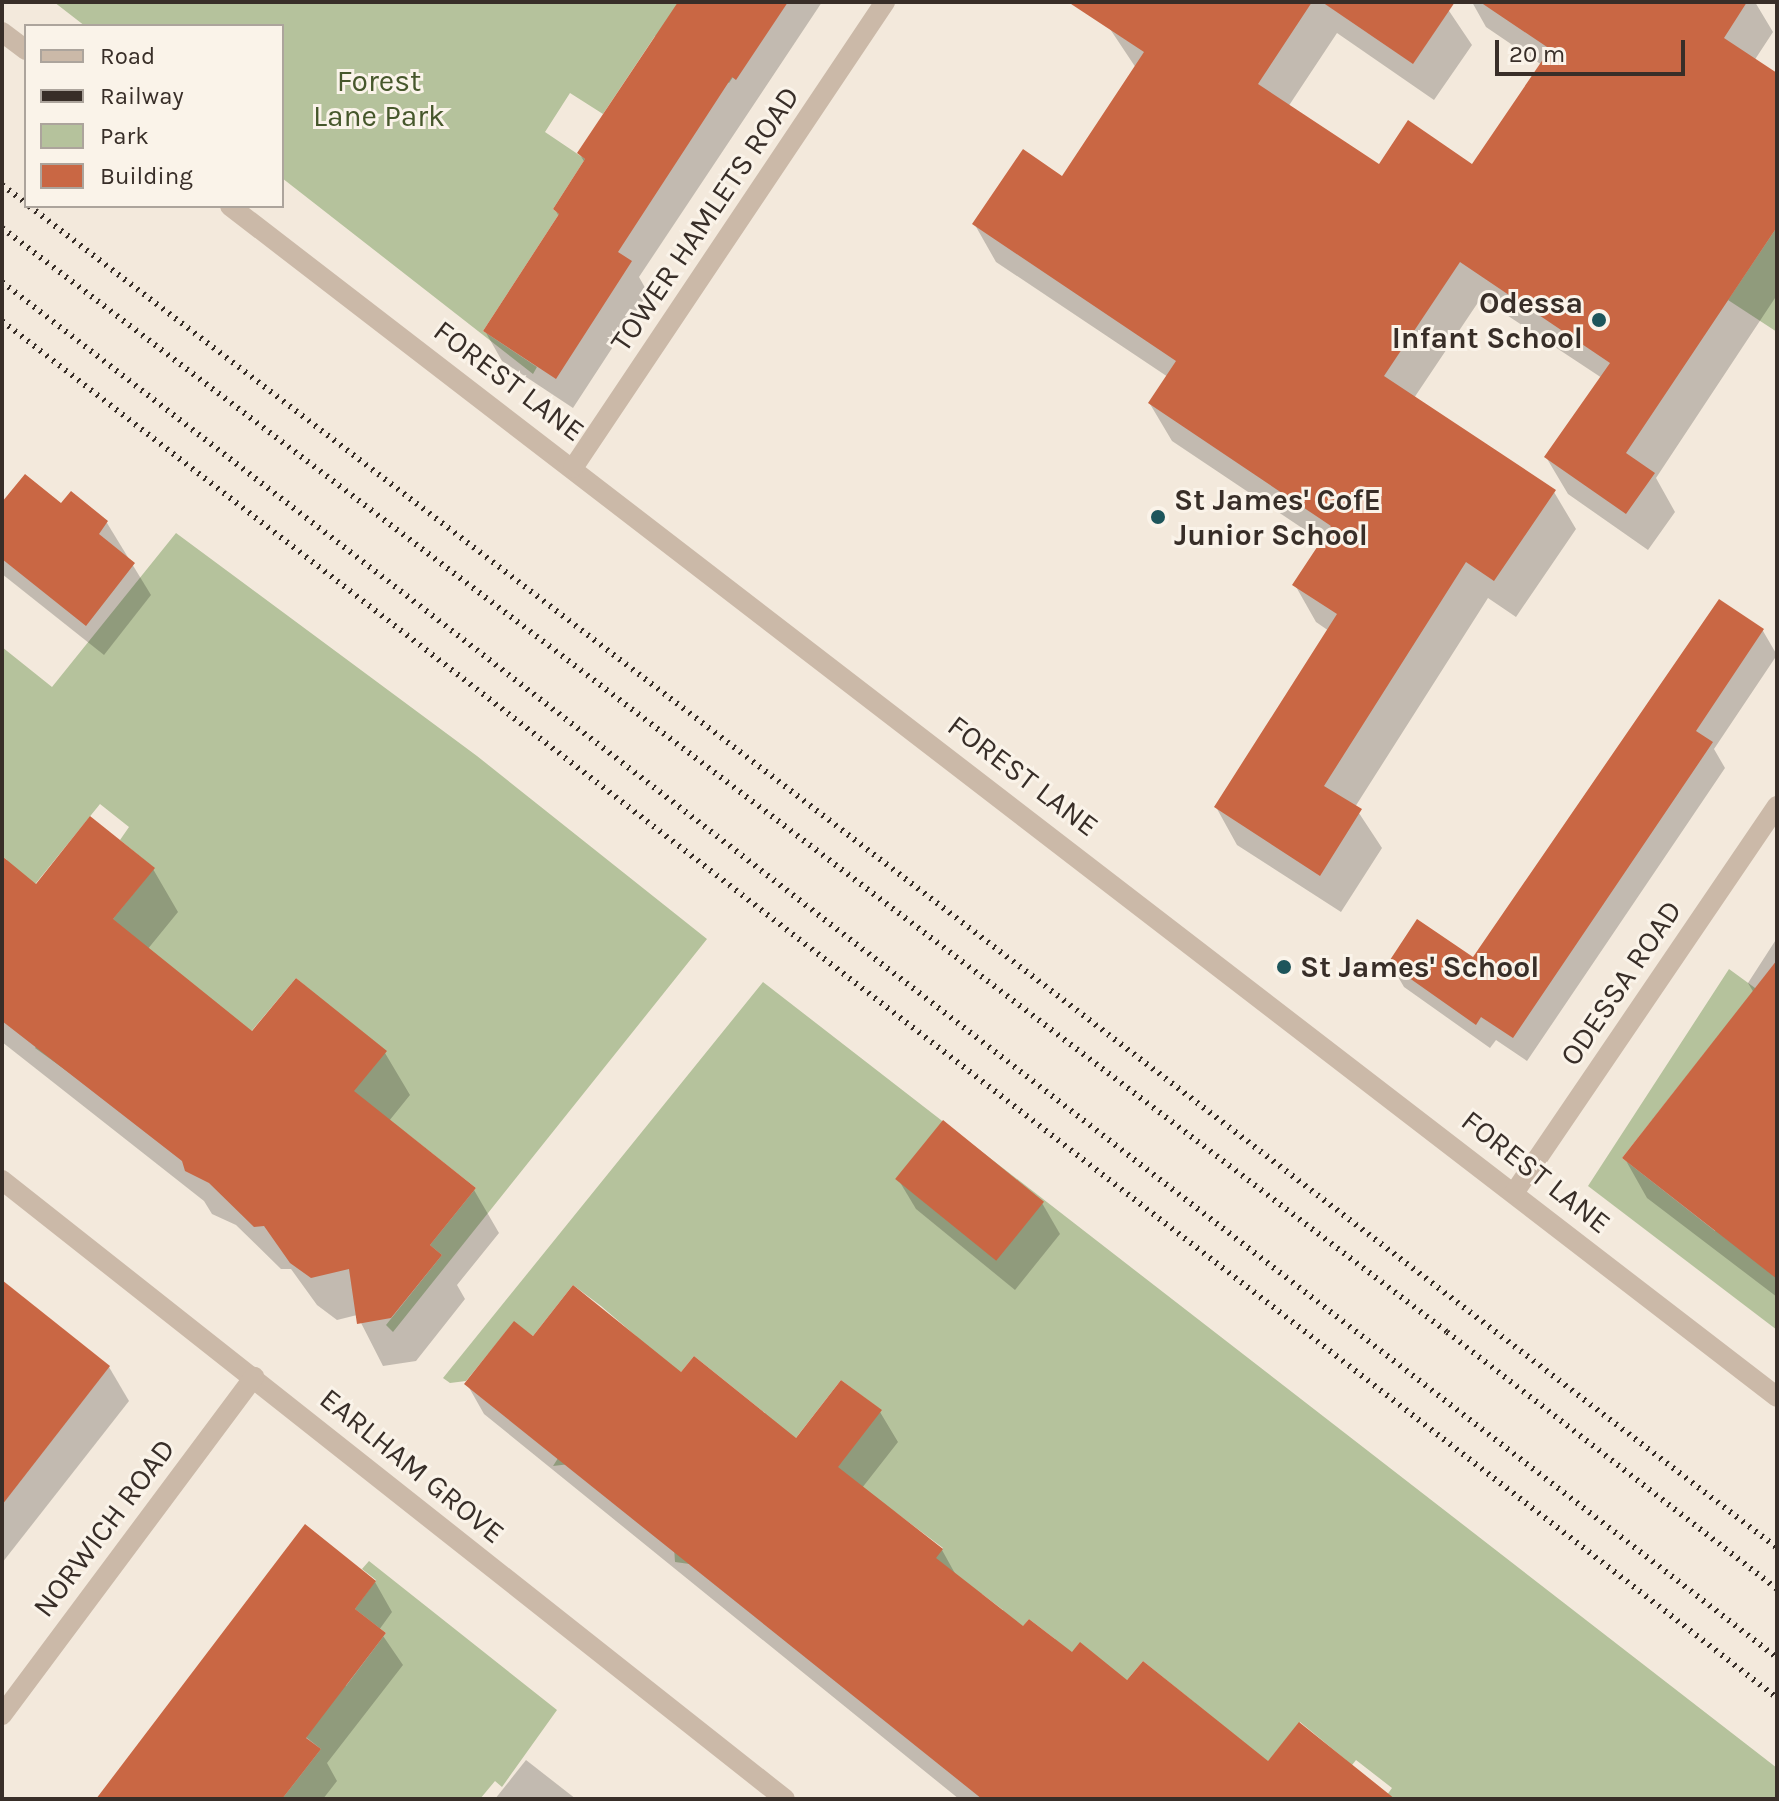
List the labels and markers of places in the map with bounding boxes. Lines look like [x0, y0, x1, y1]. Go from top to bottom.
place label: Odessa Infant School [1392, 285, 1583, 356]
marker: Odessa Infant School [1590, 311, 1608, 329]
place label: St James' CofE Junior School [1174, 482, 1381, 552]
marker: St James' CofE Junior School [1149, 508, 1167, 526]
place label: St James' School [1300, 949, 1539, 985]
marker: St James' School [1275, 958, 1293, 976]

